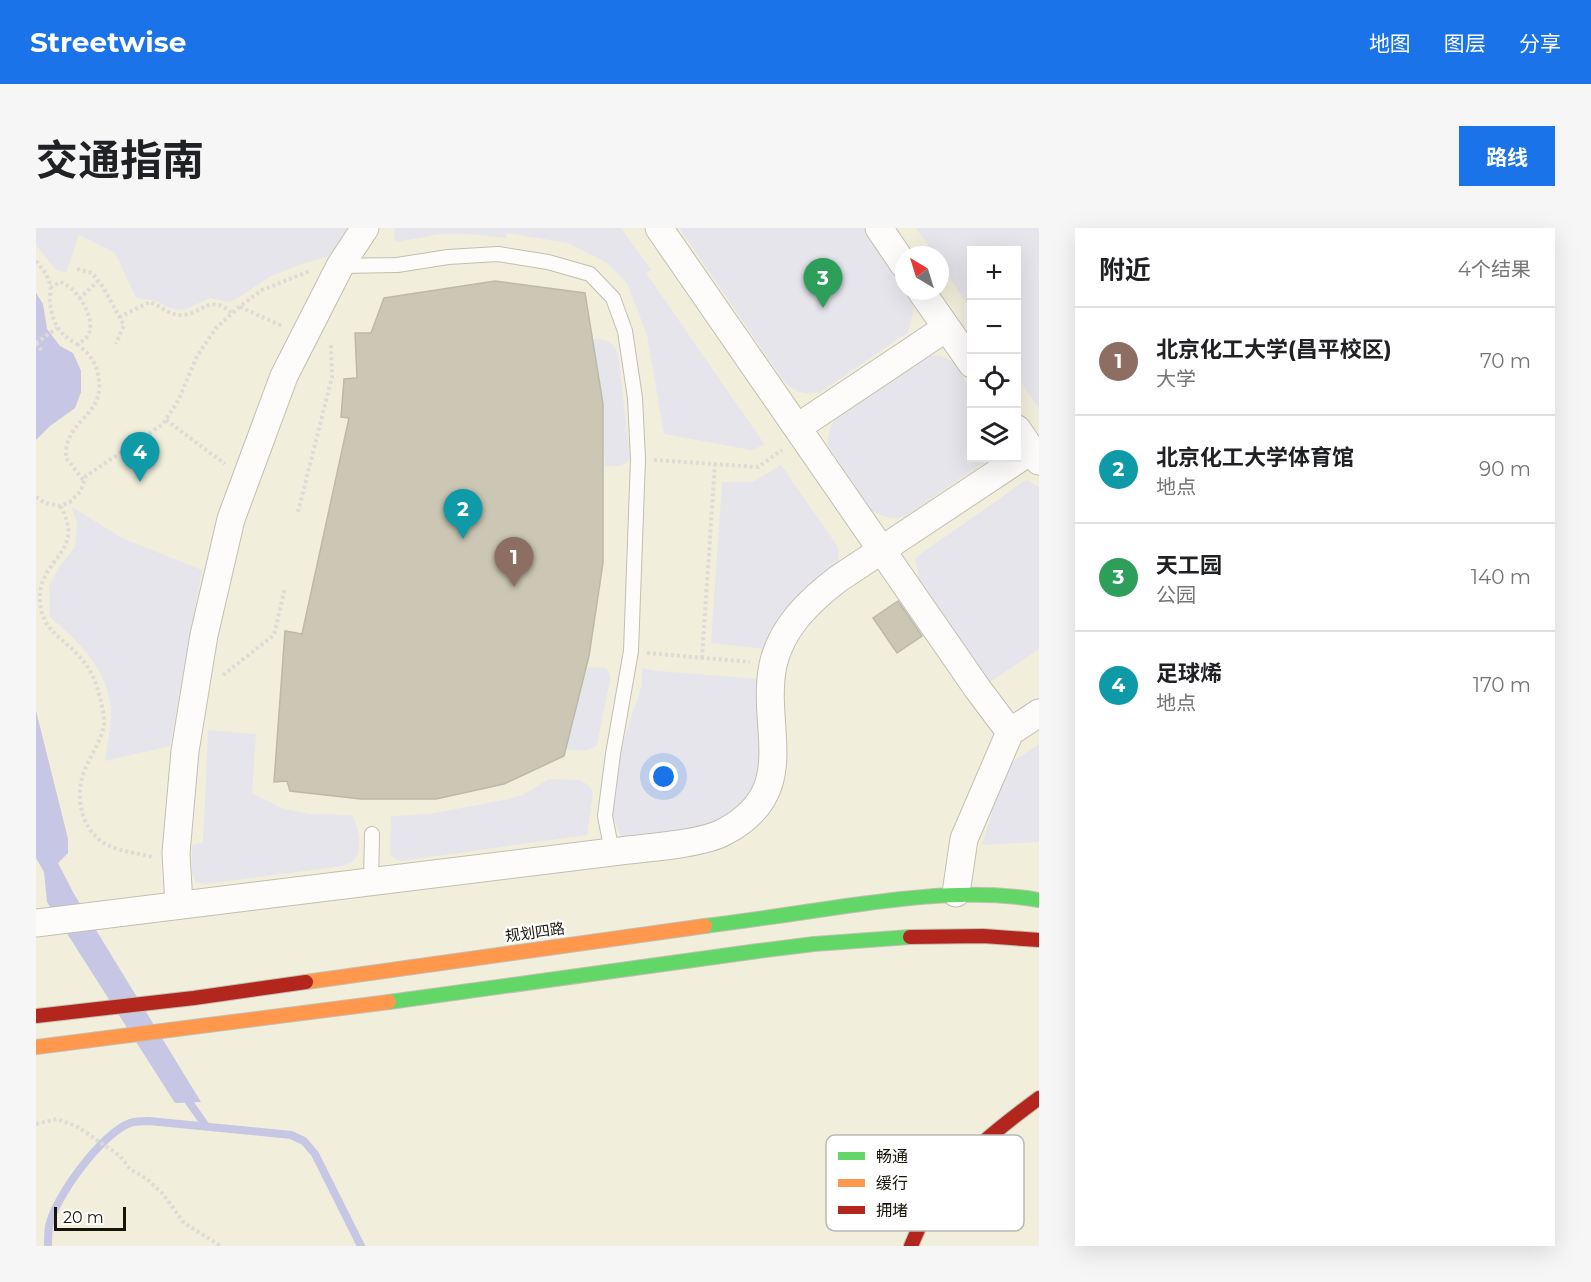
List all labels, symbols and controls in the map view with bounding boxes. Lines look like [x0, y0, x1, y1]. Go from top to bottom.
text: Streetwise [30, 25, 186, 59]
text: 地图 [1369, 31, 1411, 56]
text: 图层 [1444, 31, 1486, 56]
text: 分享 [1519, 31, 1561, 56]
button: 路线 [1459, 126, 1555, 186]
text: 交通指南 [36, 134, 204, 186]
north arrow [895, 246, 949, 300]
map controls [967, 246, 1021, 462]
button: + [967, 246, 1021, 300]
text: 附近 [1099, 254, 1151, 286]
text: 4个结果 [1458, 257, 1531, 281]
pin: 3 [804, 259, 842, 308]
button: − [967, 300, 1021, 354]
text: 北京化工大学(昌平校区) [1156, 336, 1392, 363]
text: 1 [1115, 349, 1122, 373]
text: 70 m [1480, 349, 1531, 373]
button: locate [967, 354, 1021, 408]
text: 大学 [1156, 367, 1196, 391]
button: layers [967, 408, 1021, 462]
pin: 4 [120, 432, 160, 482]
text: 北京化工大学体育馆 [1156, 444, 1354, 471]
text: 2 [1113, 457, 1124, 481]
text: 90 m [1479, 457, 1531, 481]
text: 地点 [1156, 475, 1196, 499]
pin: 2 [444, 490, 482, 539]
pin: 1 [494, 538, 534, 587]
text: 天工园 [1156, 552, 1222, 579]
text: 3 [1113, 565, 1124, 589]
text: 140 m [1471, 565, 1531, 589]
text: 公园 [1156, 583, 1196, 607]
text: 足球烯 [1156, 660, 1222, 687]
text: 4 [1112, 673, 1125, 697]
text: 170 m [1473, 673, 1531, 697]
text: 地点 [1156, 691, 1196, 715]
your location [649, 762, 678, 791]
street label: 规划四路 [504, 918, 566, 946]
legend [826, 1135, 1024, 1231]
text: 畅通 [876, 1147, 908, 1166]
text: 缓行 [876, 1174, 908, 1193]
text: 拥堵 [876, 1201, 908, 1220]
scale bar [54, 1204, 126, 1232]
text: 20 m [63, 1208, 104, 1227]

